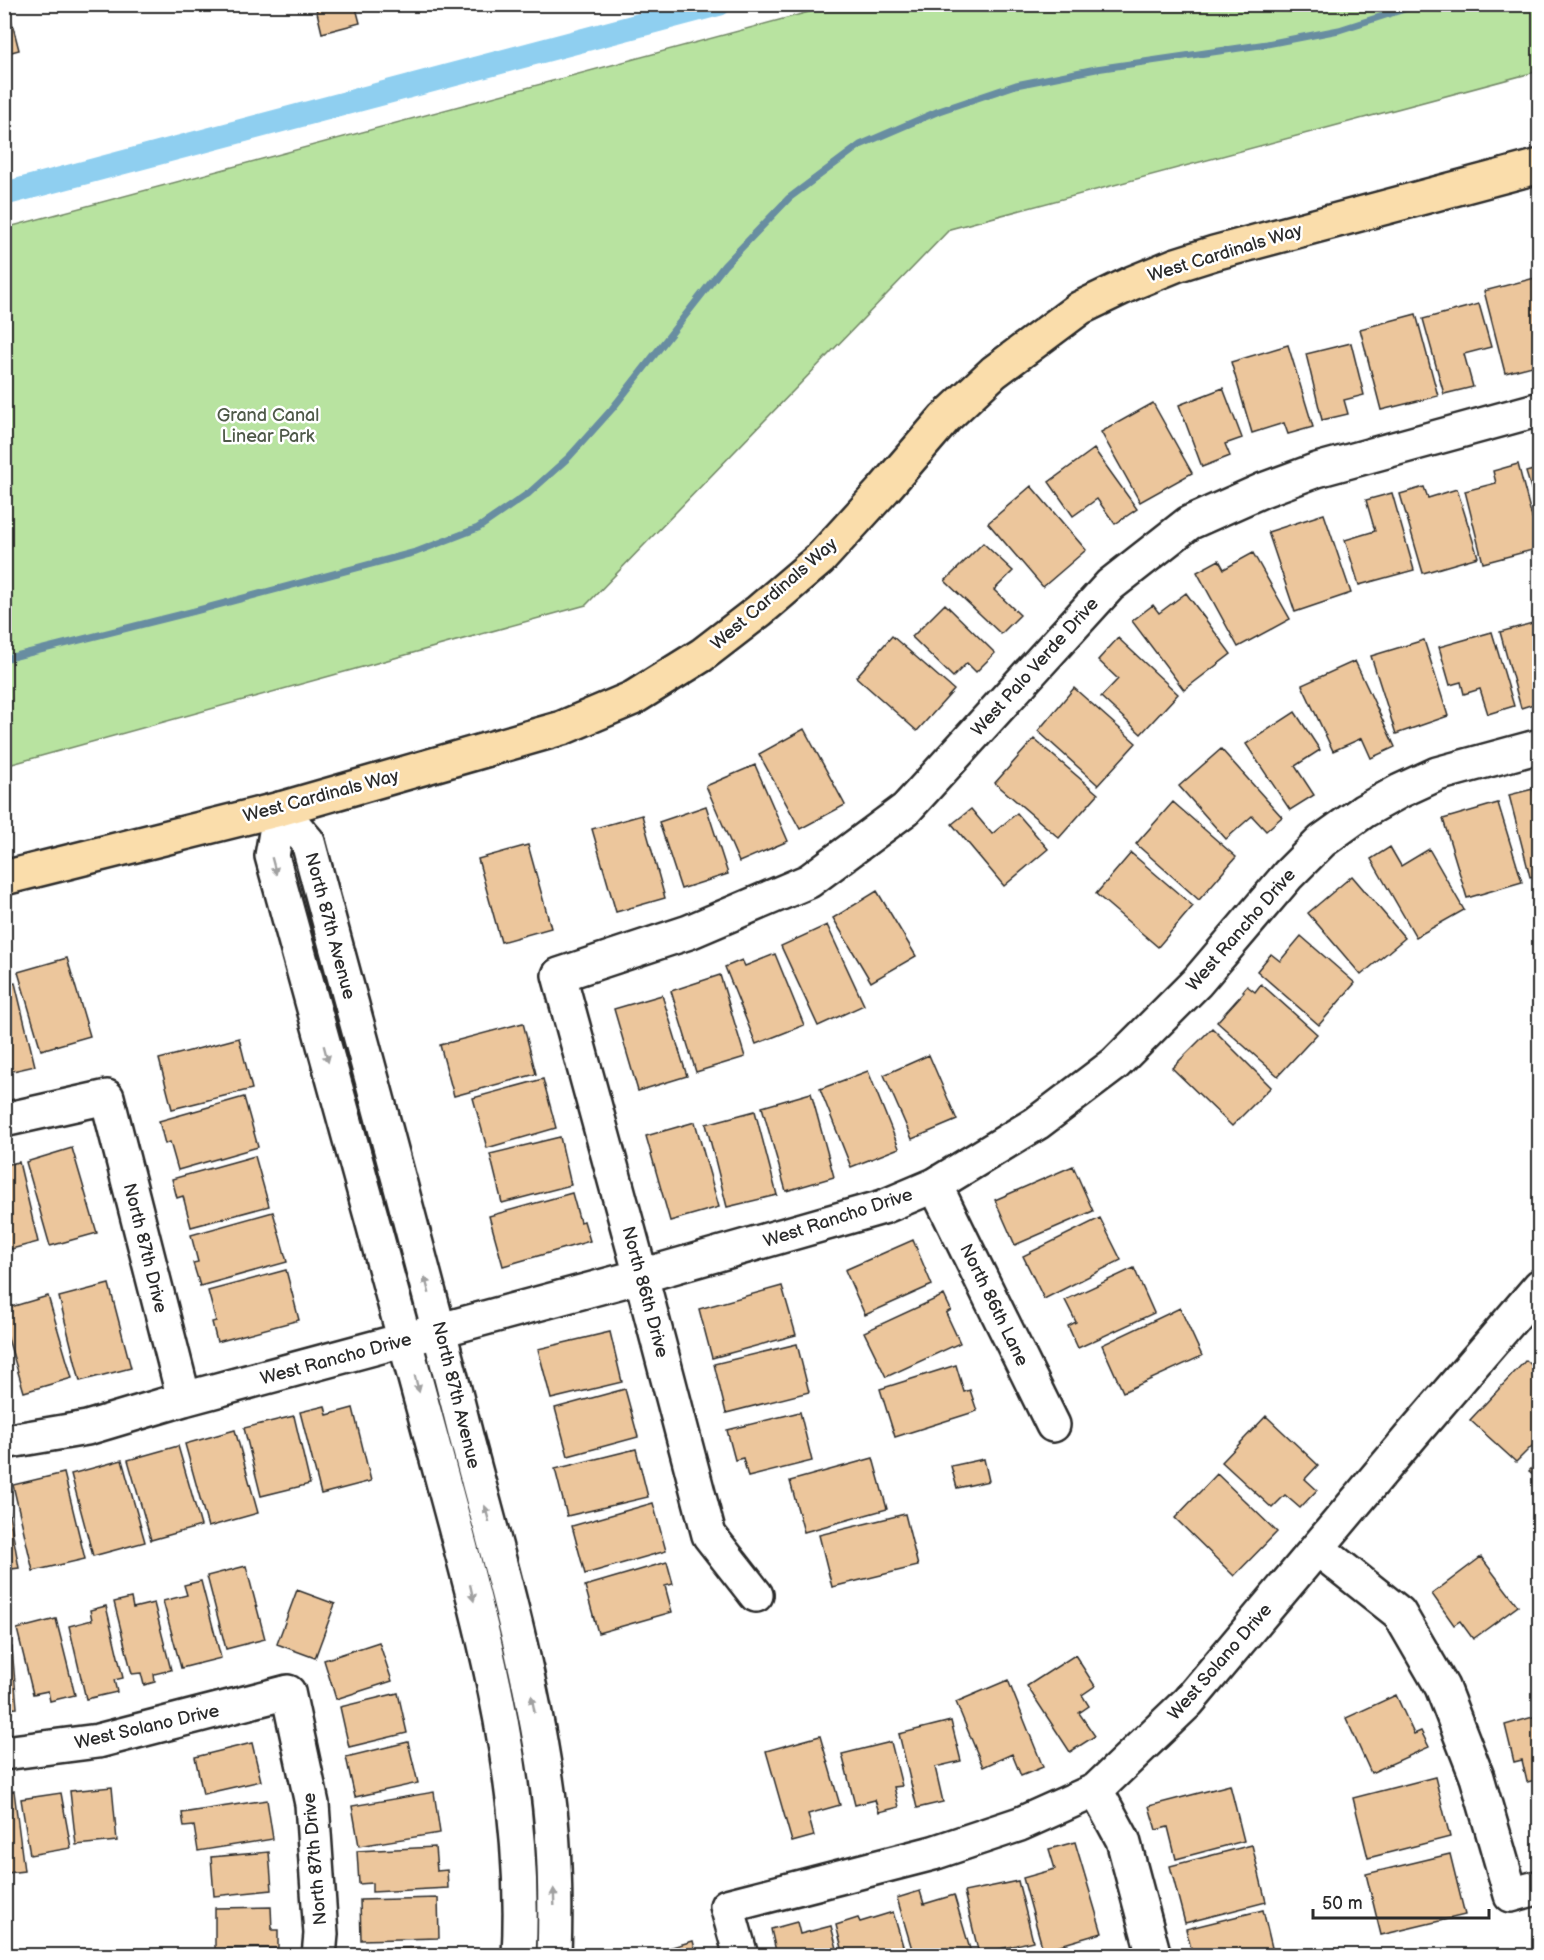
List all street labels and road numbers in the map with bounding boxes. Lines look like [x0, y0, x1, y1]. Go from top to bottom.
street label: West Cardinals Way [1145, 219, 1305, 286]
street label: West Cardinals Way [707, 533, 842, 654]
street label: West Palo Verde Drive [967, 593, 1103, 741]
street label: West Cardinals Way [241, 765, 402, 827]
street label: North 87th Avenue [300, 850, 360, 1002]
street label: West Rancho Drive [1182, 864, 1300, 996]
street label: North 87th Drive [119, 1181, 171, 1315]
street label: West Rancho Drive [761, 1184, 915, 1252]
street label: North 86th Drive [617, 1224, 673, 1360]
street label: North 86th Lane [955, 1240, 1033, 1370]
street label: North 87th Avenue [428, 1319, 485, 1471]
street label: West Rancho Drive [258, 1329, 414, 1389]
street label: West Solano Drive [1164, 1599, 1277, 1725]
street label: West Solano Drive [73, 1700, 222, 1754]
street label: North 87th Drive [299, 1792, 331, 1926]

